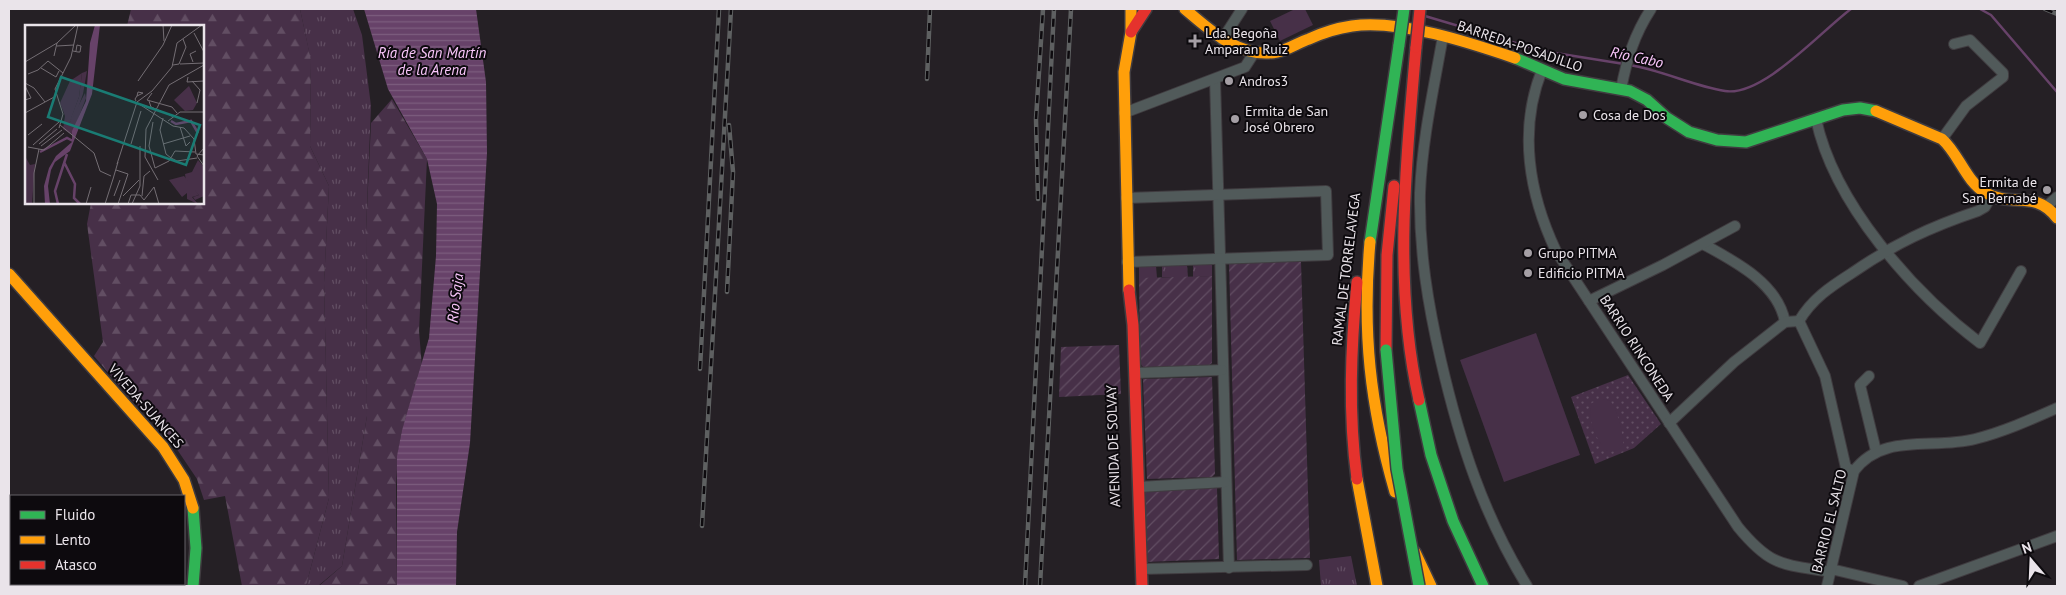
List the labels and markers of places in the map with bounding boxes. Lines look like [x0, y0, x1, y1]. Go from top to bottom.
place label: Lda. Begoña Amparan Ruiz [1205, 24, 1288, 58]
marker: Lda. Begoña Amparan Ruiz [1189, 35, 1201, 47]
place label: Andros3 [1239, 72, 1288, 90]
marker: Andros3 [1223, 75, 1235, 87]
place label: Ermita de San José Obrero [1244, 102, 1328, 136]
place label: Cosa de Dos [1593, 106, 1666, 124]
marker: Cosa de Dos [1577, 109, 1589, 121]
marker: Ermita de San José Obrero [1229, 113, 1241, 125]
place label: Ermita de San Bernabé [1962, 173, 2037, 207]
marker: Ermita de San Bernabé [2041, 184, 2053, 196]
place label: Grupo PITMA [1538, 244, 1617, 262]
marker: Grupo PITMA [1522, 247, 1534, 259]
place label: Edificio PITMA [1538, 264, 1625, 282]
marker: Edificio PITMA [1522, 267, 1534, 279]

